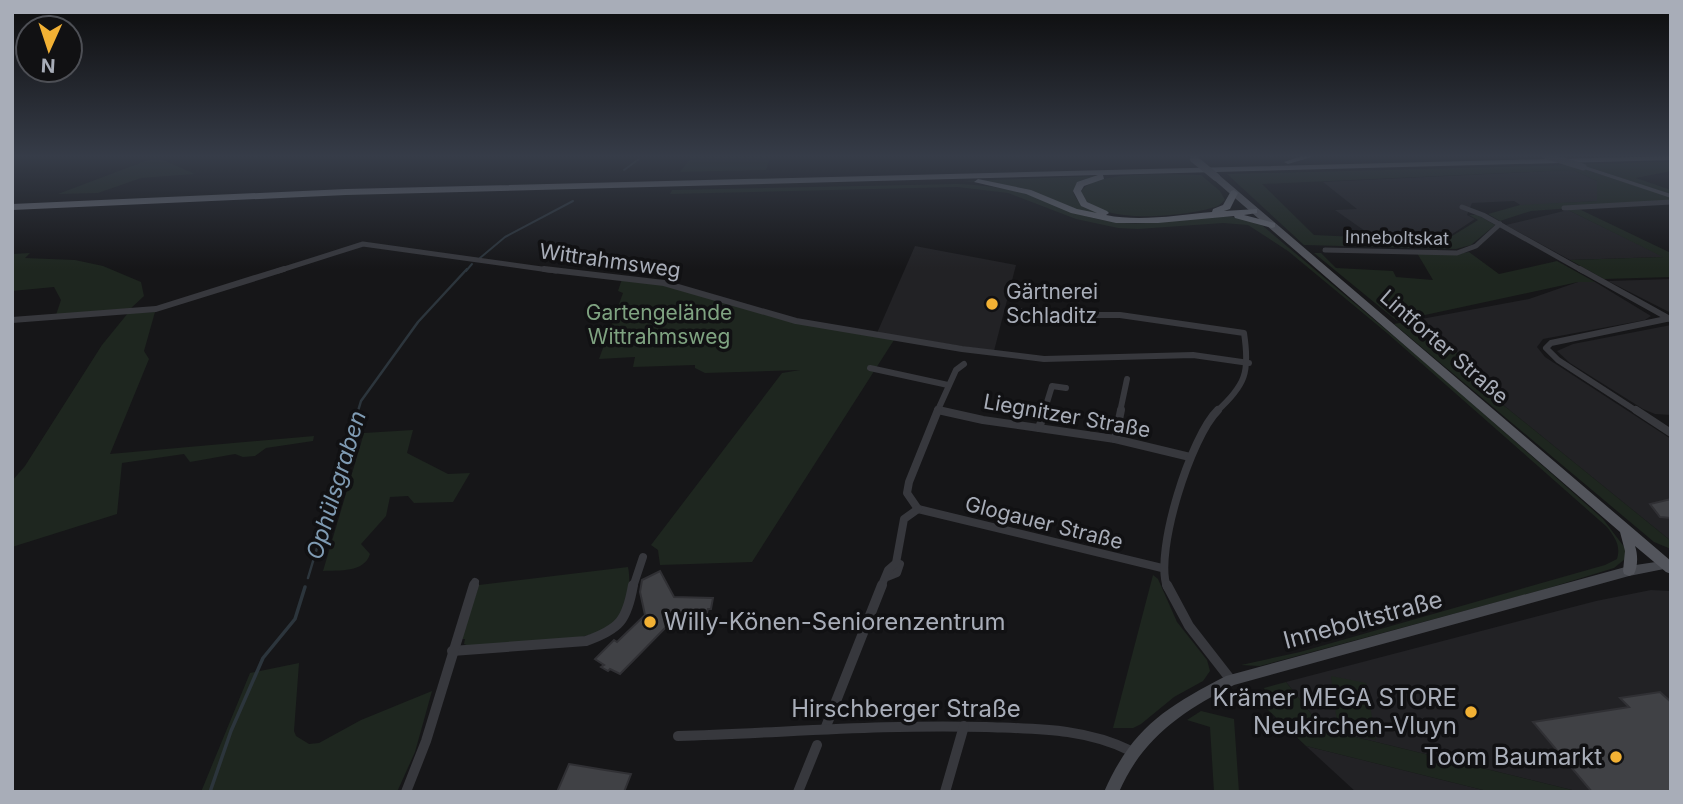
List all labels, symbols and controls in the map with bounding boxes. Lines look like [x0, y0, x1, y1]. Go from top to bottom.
north arrow [14, 14, 84, 84]
text: N [40, 54, 56, 77]
street label: Inneboltskat [1345, 226, 1449, 249]
street label: Wittrahmsweg [538, 238, 682, 283]
place label: Gärtnerei Schladitz [1006, 279, 1098, 328]
street label: Lintforter Straße [1375, 284, 1514, 409]
marker: Gärtnerei Schladitz [984, 296, 1000, 312]
park label: Gartengelände Wittrahmsweg [586, 300, 732, 349]
street label: Liegnitzer Straße [982, 389, 1152, 442]
water label: Ophülsgraben [300, 407, 372, 563]
street label: Glogauer Straße [963, 491, 1126, 554]
street label: Inneboltstraße [1280, 584, 1446, 655]
place label: Willy-Könen-Seniorenzentrum [664, 607, 1006, 636]
marker: Willy-Könen-Seniorenzentrum [642, 614, 658, 630]
place label: Krämer MEGA STORE Neukirchen-Vluyn [1212, 683, 1457, 740]
street label: Hirschberger Straße [791, 694, 1021, 723]
marker: Krämer MEGA STORE Neukirchen-Vluyn [1463, 704, 1479, 720]
place label: Toom Baumarkt [1424, 742, 1602, 771]
marker: Toom Baumarkt [1608, 749, 1624, 765]

